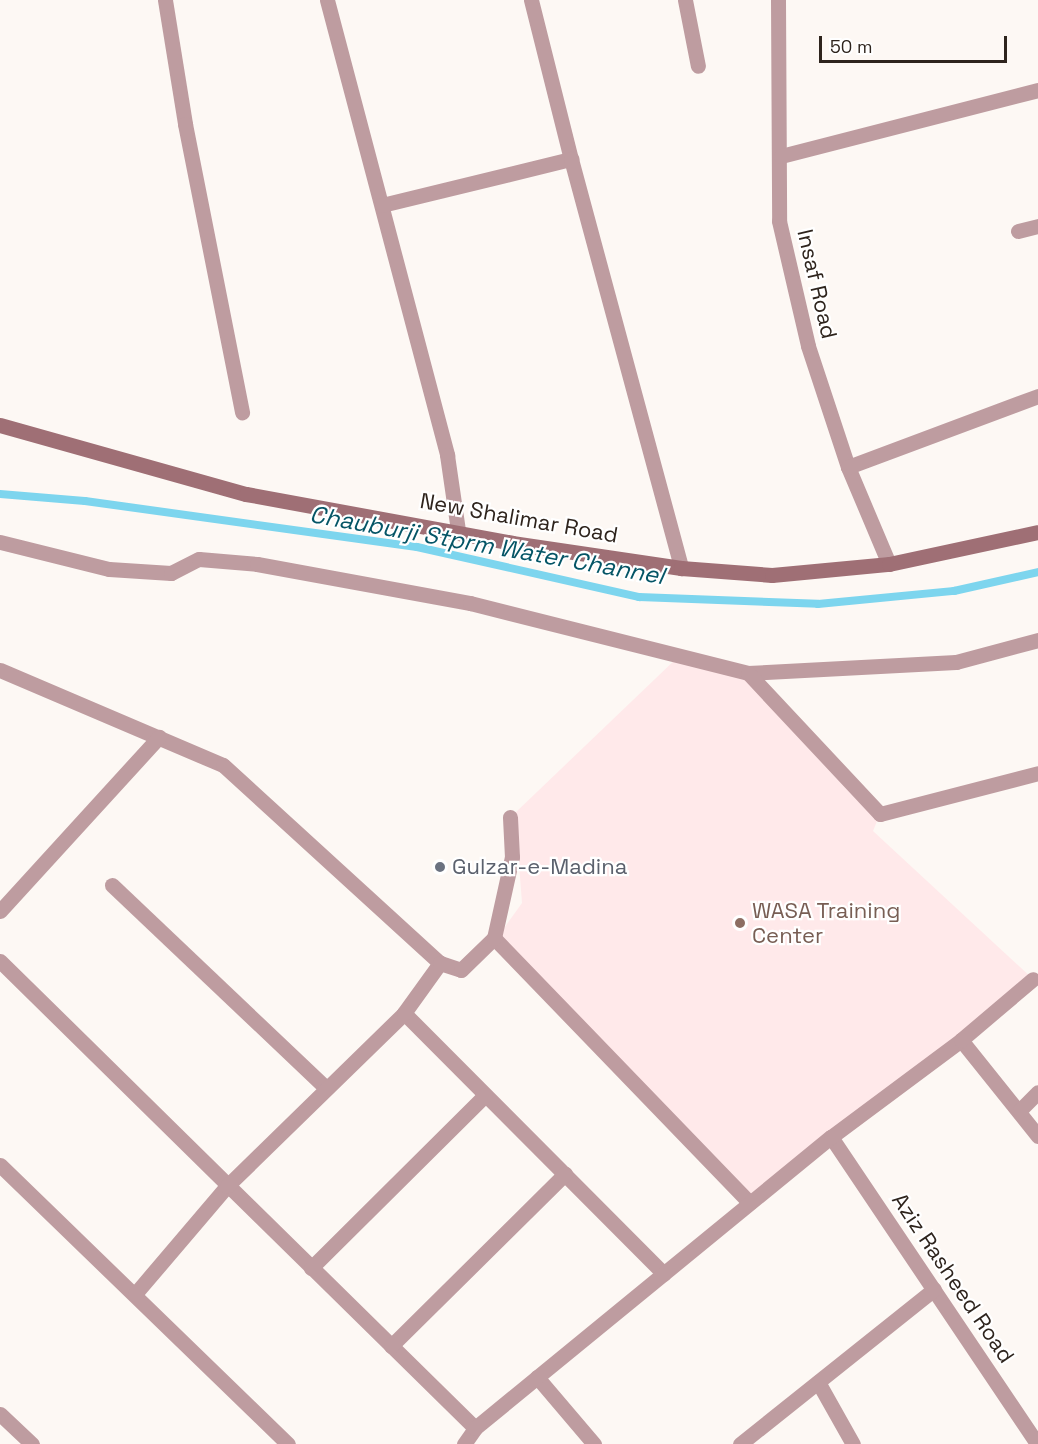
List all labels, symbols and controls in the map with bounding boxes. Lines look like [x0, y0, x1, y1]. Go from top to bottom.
scale bar [822, 24, 1010, 62]
text: 50 m [830, 35, 872, 58]
street label: Insaf Road [792, 227, 842, 341]
street label: New Shalimar Road [418, 488, 620, 548]
water label: Chauburji Stprm Water Channel [307, 500, 667, 590]
place label: Gulzar-e-Madina [452, 854, 627, 880]
marker: Gulzar-e-Madina [433, 860, 447, 874]
place label: WASA Training Center [752, 897, 901, 948]
marker: WASA Training Center [733, 916, 747, 930]
street label: Aziz Rasheed Road [886, 1188, 1020, 1368]

